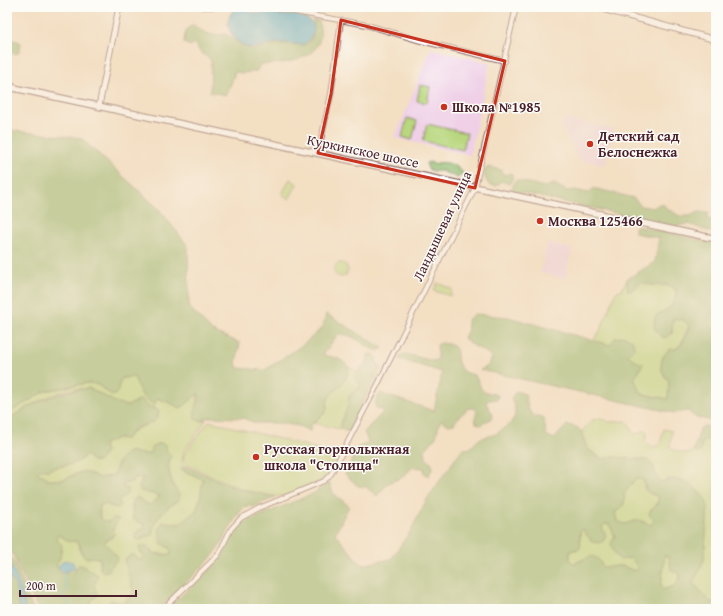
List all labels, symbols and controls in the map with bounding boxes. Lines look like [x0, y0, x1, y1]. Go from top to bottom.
place label: Школа №1985 [452, 97, 541, 117]
marker: Школа №1985 [439, 102, 449, 112]
place label: Детский сад Белоснежка [597, 126, 680, 162]
street label: Куркинское шоссе [305, 129, 421, 173]
marker: Детский сад Белоснежка [585, 139, 595, 149]
street label: Ландышевая улица [408, 167, 476, 284]
place label: Москва 125466 [548, 211, 643, 231]
marker: Москва 125466 [535, 216, 545, 226]
place label: Русская горнолыжная школа "Столица" [264, 439, 410, 475]
marker: Русская горнолыжная школа "Столица" [251, 452, 261, 462]
scale bar [20, 572, 136, 598]
text: 200 m [26, 577, 56, 594]

